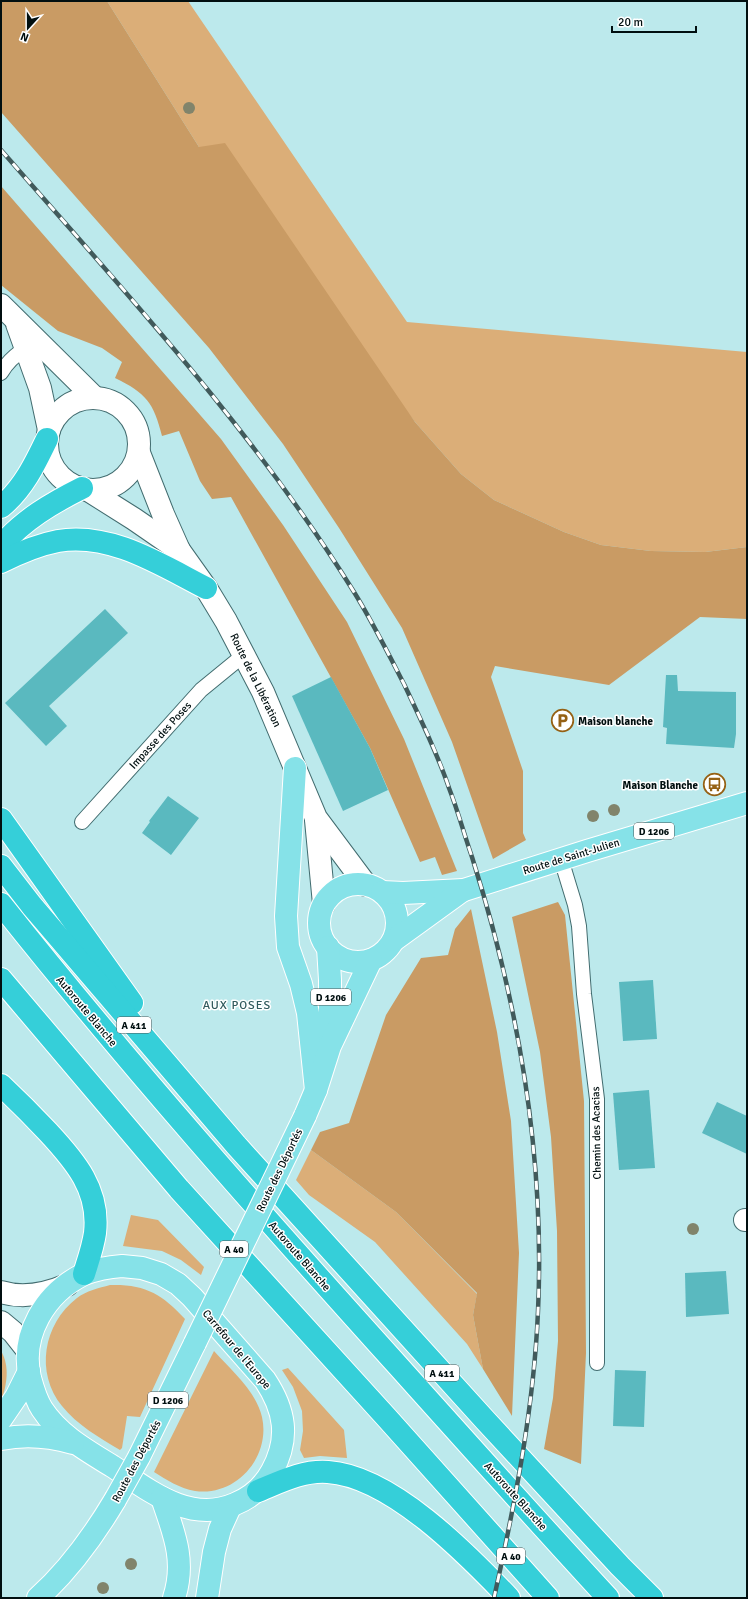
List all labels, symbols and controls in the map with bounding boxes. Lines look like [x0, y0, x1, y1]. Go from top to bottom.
north arrow [8, 8, 48, 48]
scale bar [612, 8, 696, 34]
text: 20 m [618, 15, 643, 30]
text: N [19, 29, 30, 44]
street label: Route de la Libération [227, 631, 284, 729]
street label: Impasse des Poses [127, 699, 194, 772]
parking icon: Maison blanche [550, 708, 576, 734]
place label: Maison blanche [578, 715, 653, 728]
bus stop icon: Maison Blanche [701, 772, 727, 798]
place label: Maison Blanche [622, 779, 699, 792]
road number: D 1206 [634, 823, 674, 839]
street label: Route de Saint-Julien [521, 836, 621, 877]
street label: Autoroute Blanche [54, 974, 120, 1049]
road number: D 1206 [311, 989, 351, 1005]
district label: AUX POSES [203, 998, 271, 1013]
road number: A 411 [117, 1017, 151, 1033]
street label: Chemin des Acacias [589, 1086, 604, 1180]
street label: Route des Déportés [254, 1126, 305, 1214]
street label: Autoroute Blanche [266, 1219, 333, 1294]
road number: A 40 [220, 1241, 248, 1257]
street label: Carrefour de l'Europe [200, 1307, 273, 1392]
road number: A 411 [425, 1365, 459, 1381]
road number: D 1206 [148, 1392, 188, 1408]
street label: Route des Déportés [109, 1418, 164, 1504]
street label: Autoroute Blanche [482, 1459, 550, 1533]
road number: A 40 [497, 1548, 525, 1564]

